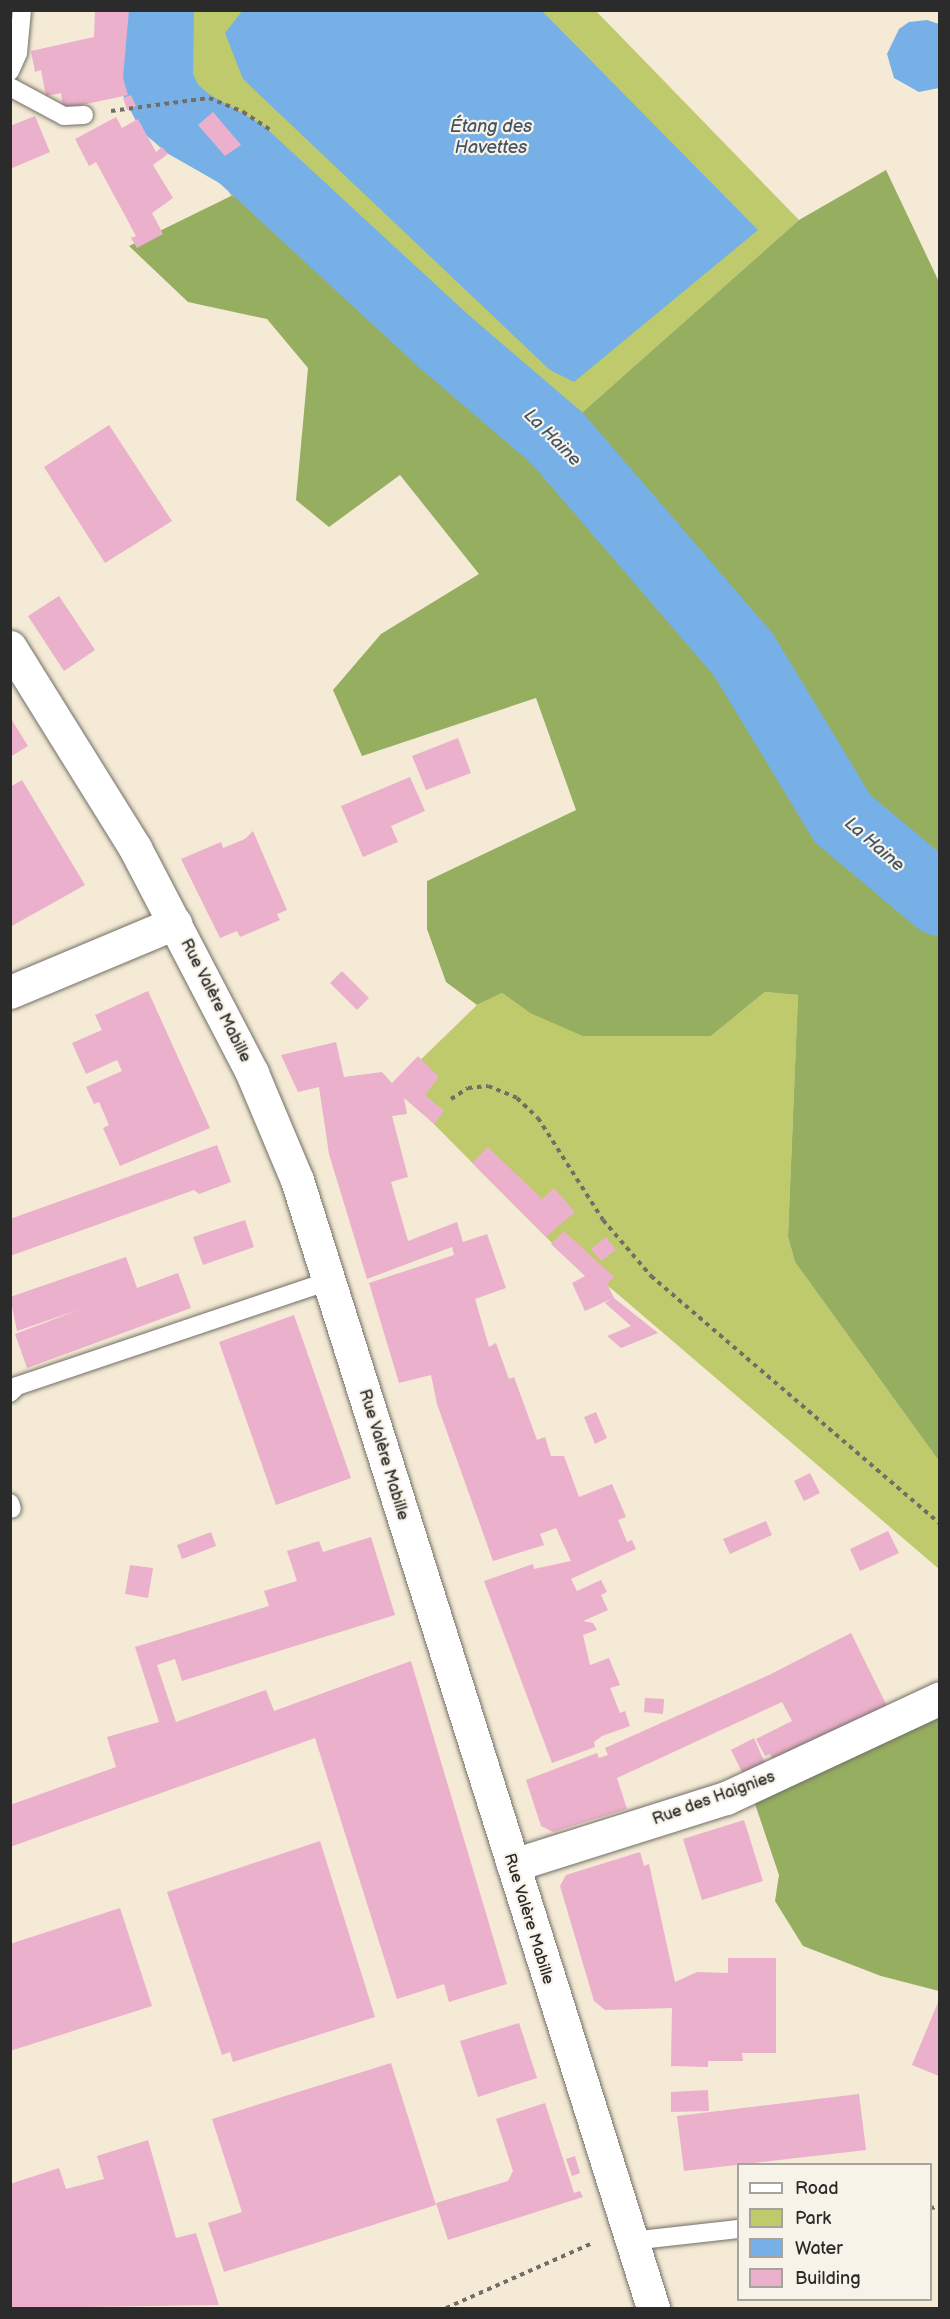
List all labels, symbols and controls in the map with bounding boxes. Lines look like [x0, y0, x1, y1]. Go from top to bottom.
water label: Étang des Havettes [450, 117, 532, 160]
water label: La Haine [519, 405, 585, 471]
water label: La Haine [840, 813, 908, 877]
street label: Rue Valère Mabille [176, 936, 254, 1066]
street label: Rue Valère Mabille [354, 1387, 412, 1523]
street label: Rue des Haignies [650, 1768, 778, 1830]
street label: Rue Valère Mabille [499, 1851, 557, 1987]
legend [737, 2163, 932, 2301]
text: Road [795, 2178, 839, 2199]
text: Park [795, 2208, 831, 2229]
text: Water [795, 2238, 843, 2259]
text: Building [795, 2268, 861, 2289]

